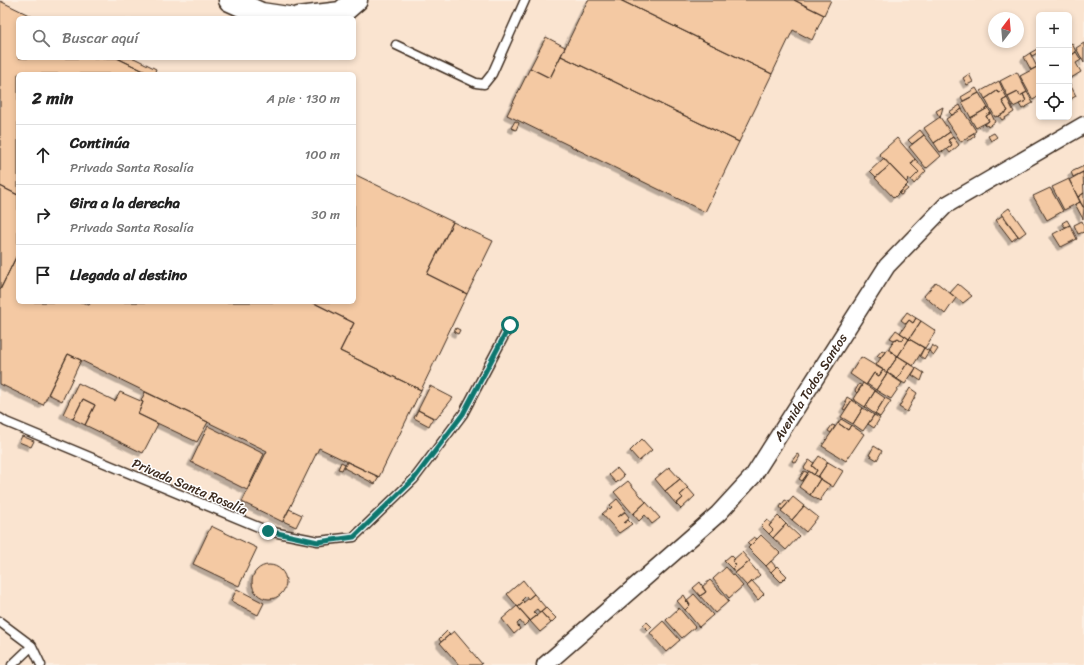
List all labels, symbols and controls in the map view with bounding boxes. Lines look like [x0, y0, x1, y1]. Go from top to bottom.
north arrow [988, 12, 1024, 48]
map controls [1036, 12, 1072, 120]
button: + [1036, 12, 1072, 48]
search box [16, 16, 356, 60]
text: Buscar aquí [62, 25, 139, 51]
icon: search [30, 27, 52, 49]
button: − [1036, 48, 1072, 84]
text: 2 min [32, 83, 73, 113]
button: locate [1036, 84, 1072, 120]
text: A pie · 130 m [266, 87, 340, 110]
text: Continúa [70, 130, 129, 156]
text: 100 m [305, 143, 340, 166]
icon: ahead [32, 144, 54, 166]
text: Privada Santa Rosalía [70, 156, 193, 179]
text: Gira a la derecha [70, 190, 180, 216]
text: 30 m [311, 203, 340, 226]
icon: right [32, 204, 54, 226]
text: Privada Santa Rosalía [70, 216, 193, 239]
text: Llegada al destino [70, 262, 187, 288]
icon: arrive [32, 264, 54, 286]
route start [501, 316, 519, 334]
street label: Avenida Todos Santos [767, 329, 853, 447]
street label: Privada Santa Rosalía [128, 452, 252, 521]
route end [259, 522, 277, 540]

